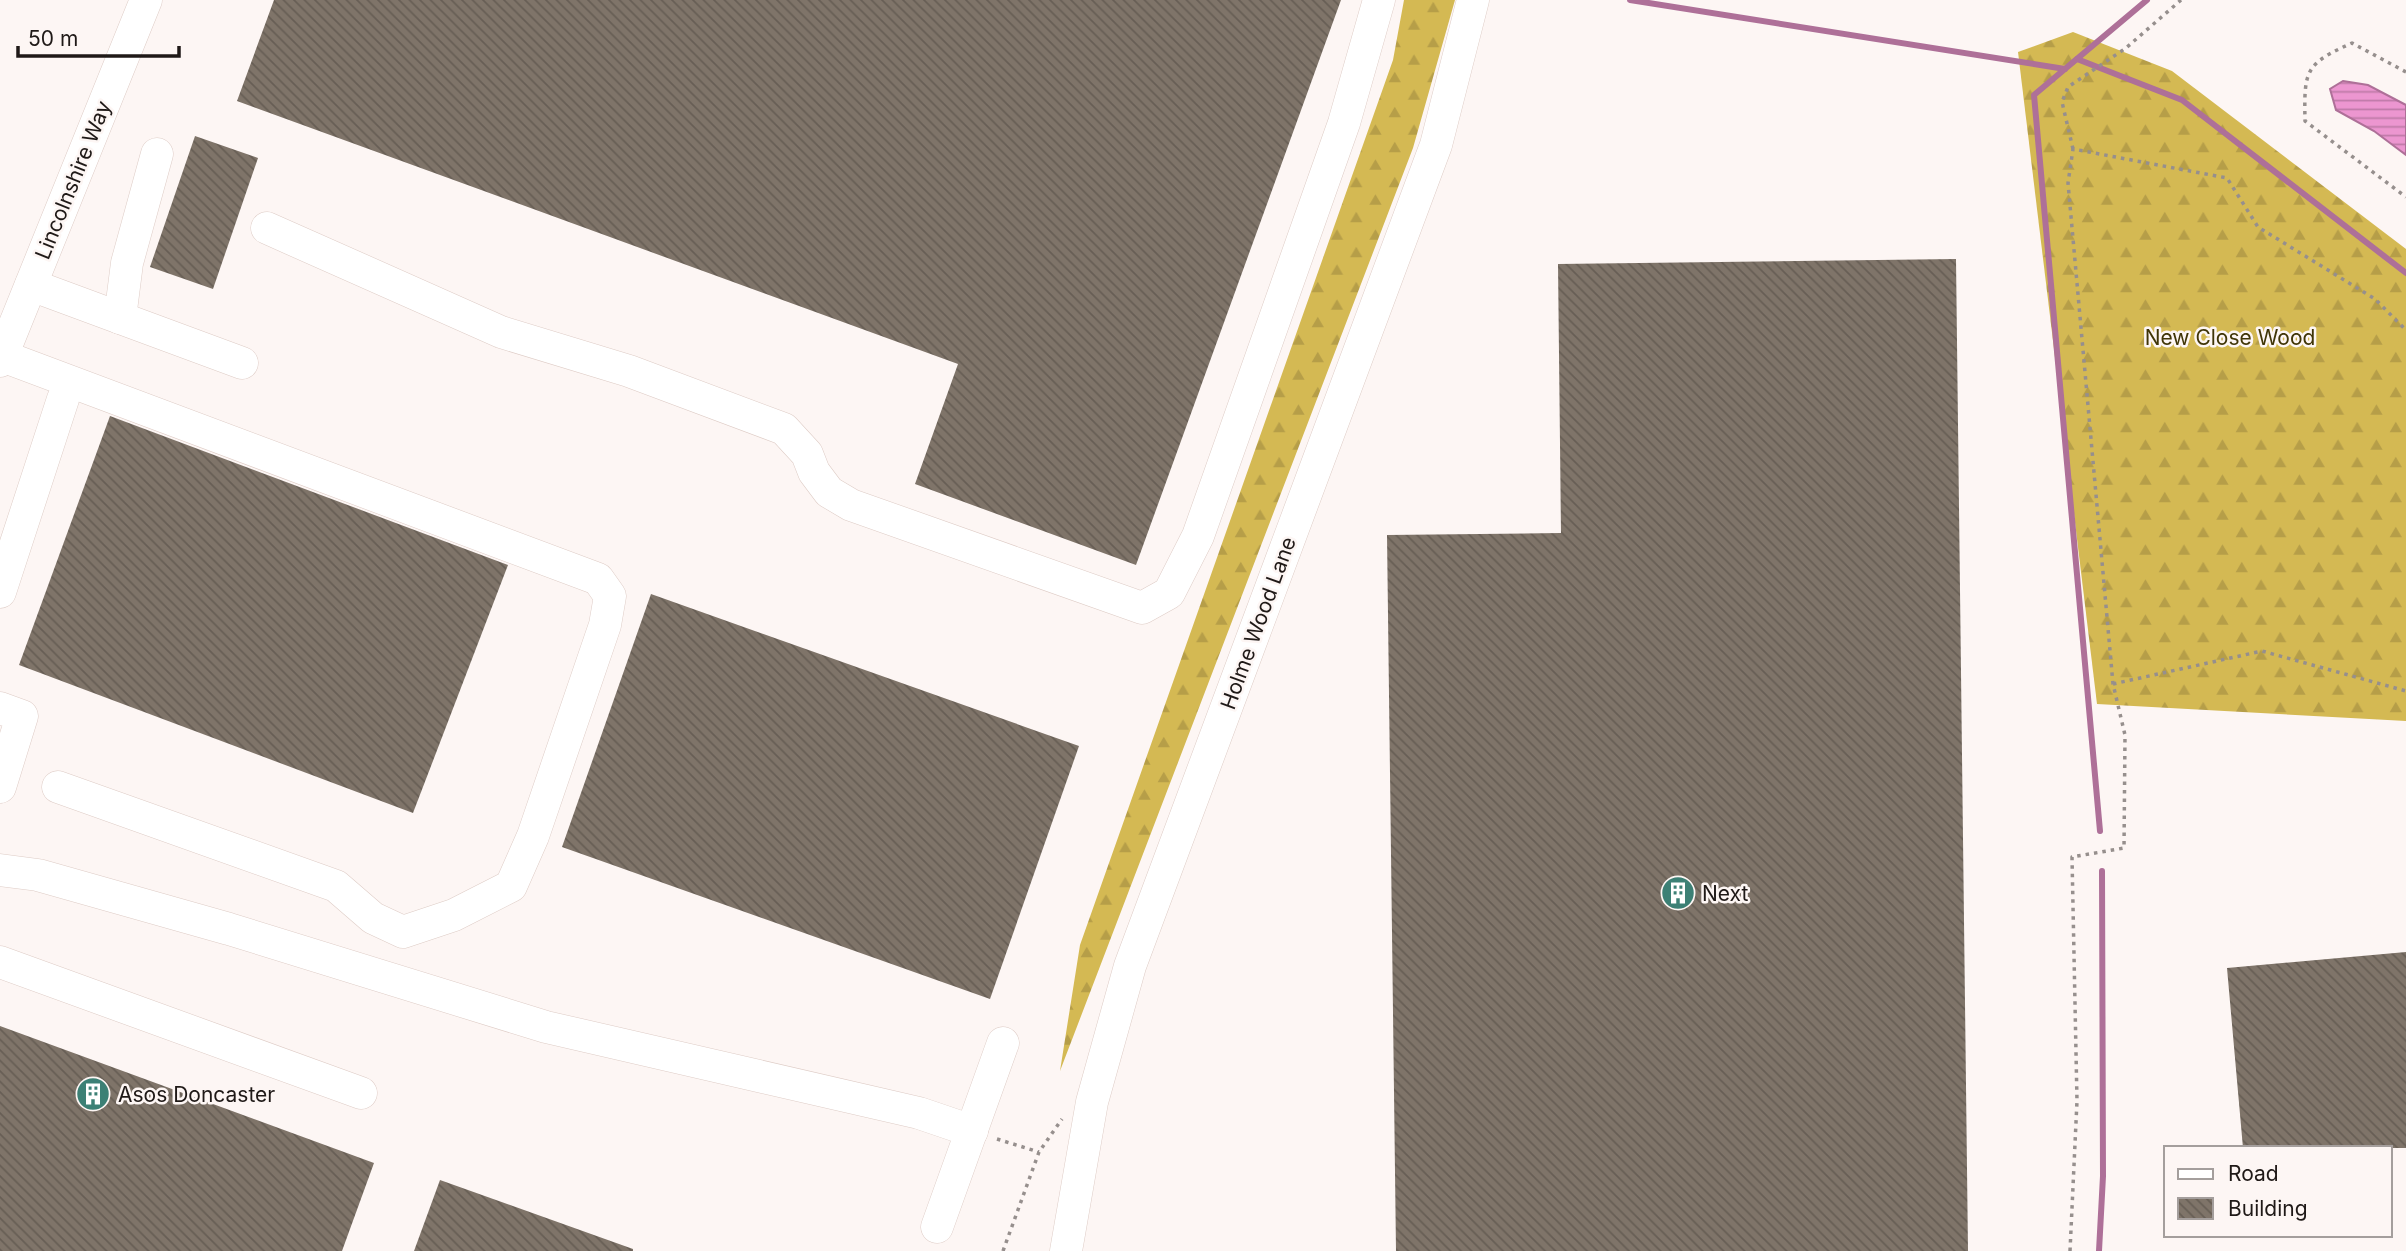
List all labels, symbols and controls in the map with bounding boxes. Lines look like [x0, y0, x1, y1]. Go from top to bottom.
scale bar [18, 14, 178, 58]
text: 50 m [28, 26, 78, 51]
street label: Lincolnshire Way [30, 97, 116, 263]
park label: New Close Wood [2145, 325, 2315, 350]
street label: Holme Wood Lane [1215, 533, 1301, 713]
building icon: Next [1659, 874, 1697, 912]
place label: Next [1702, 881, 1748, 906]
building icon: Asos Doncaster [74, 1075, 112, 1113]
place label: Asos Doncaster [118, 1082, 275, 1107]
legend [2164, 1146, 2392, 1237]
text: Road [2228, 1161, 2279, 1186]
text: Building [2228, 1196, 2308, 1221]

